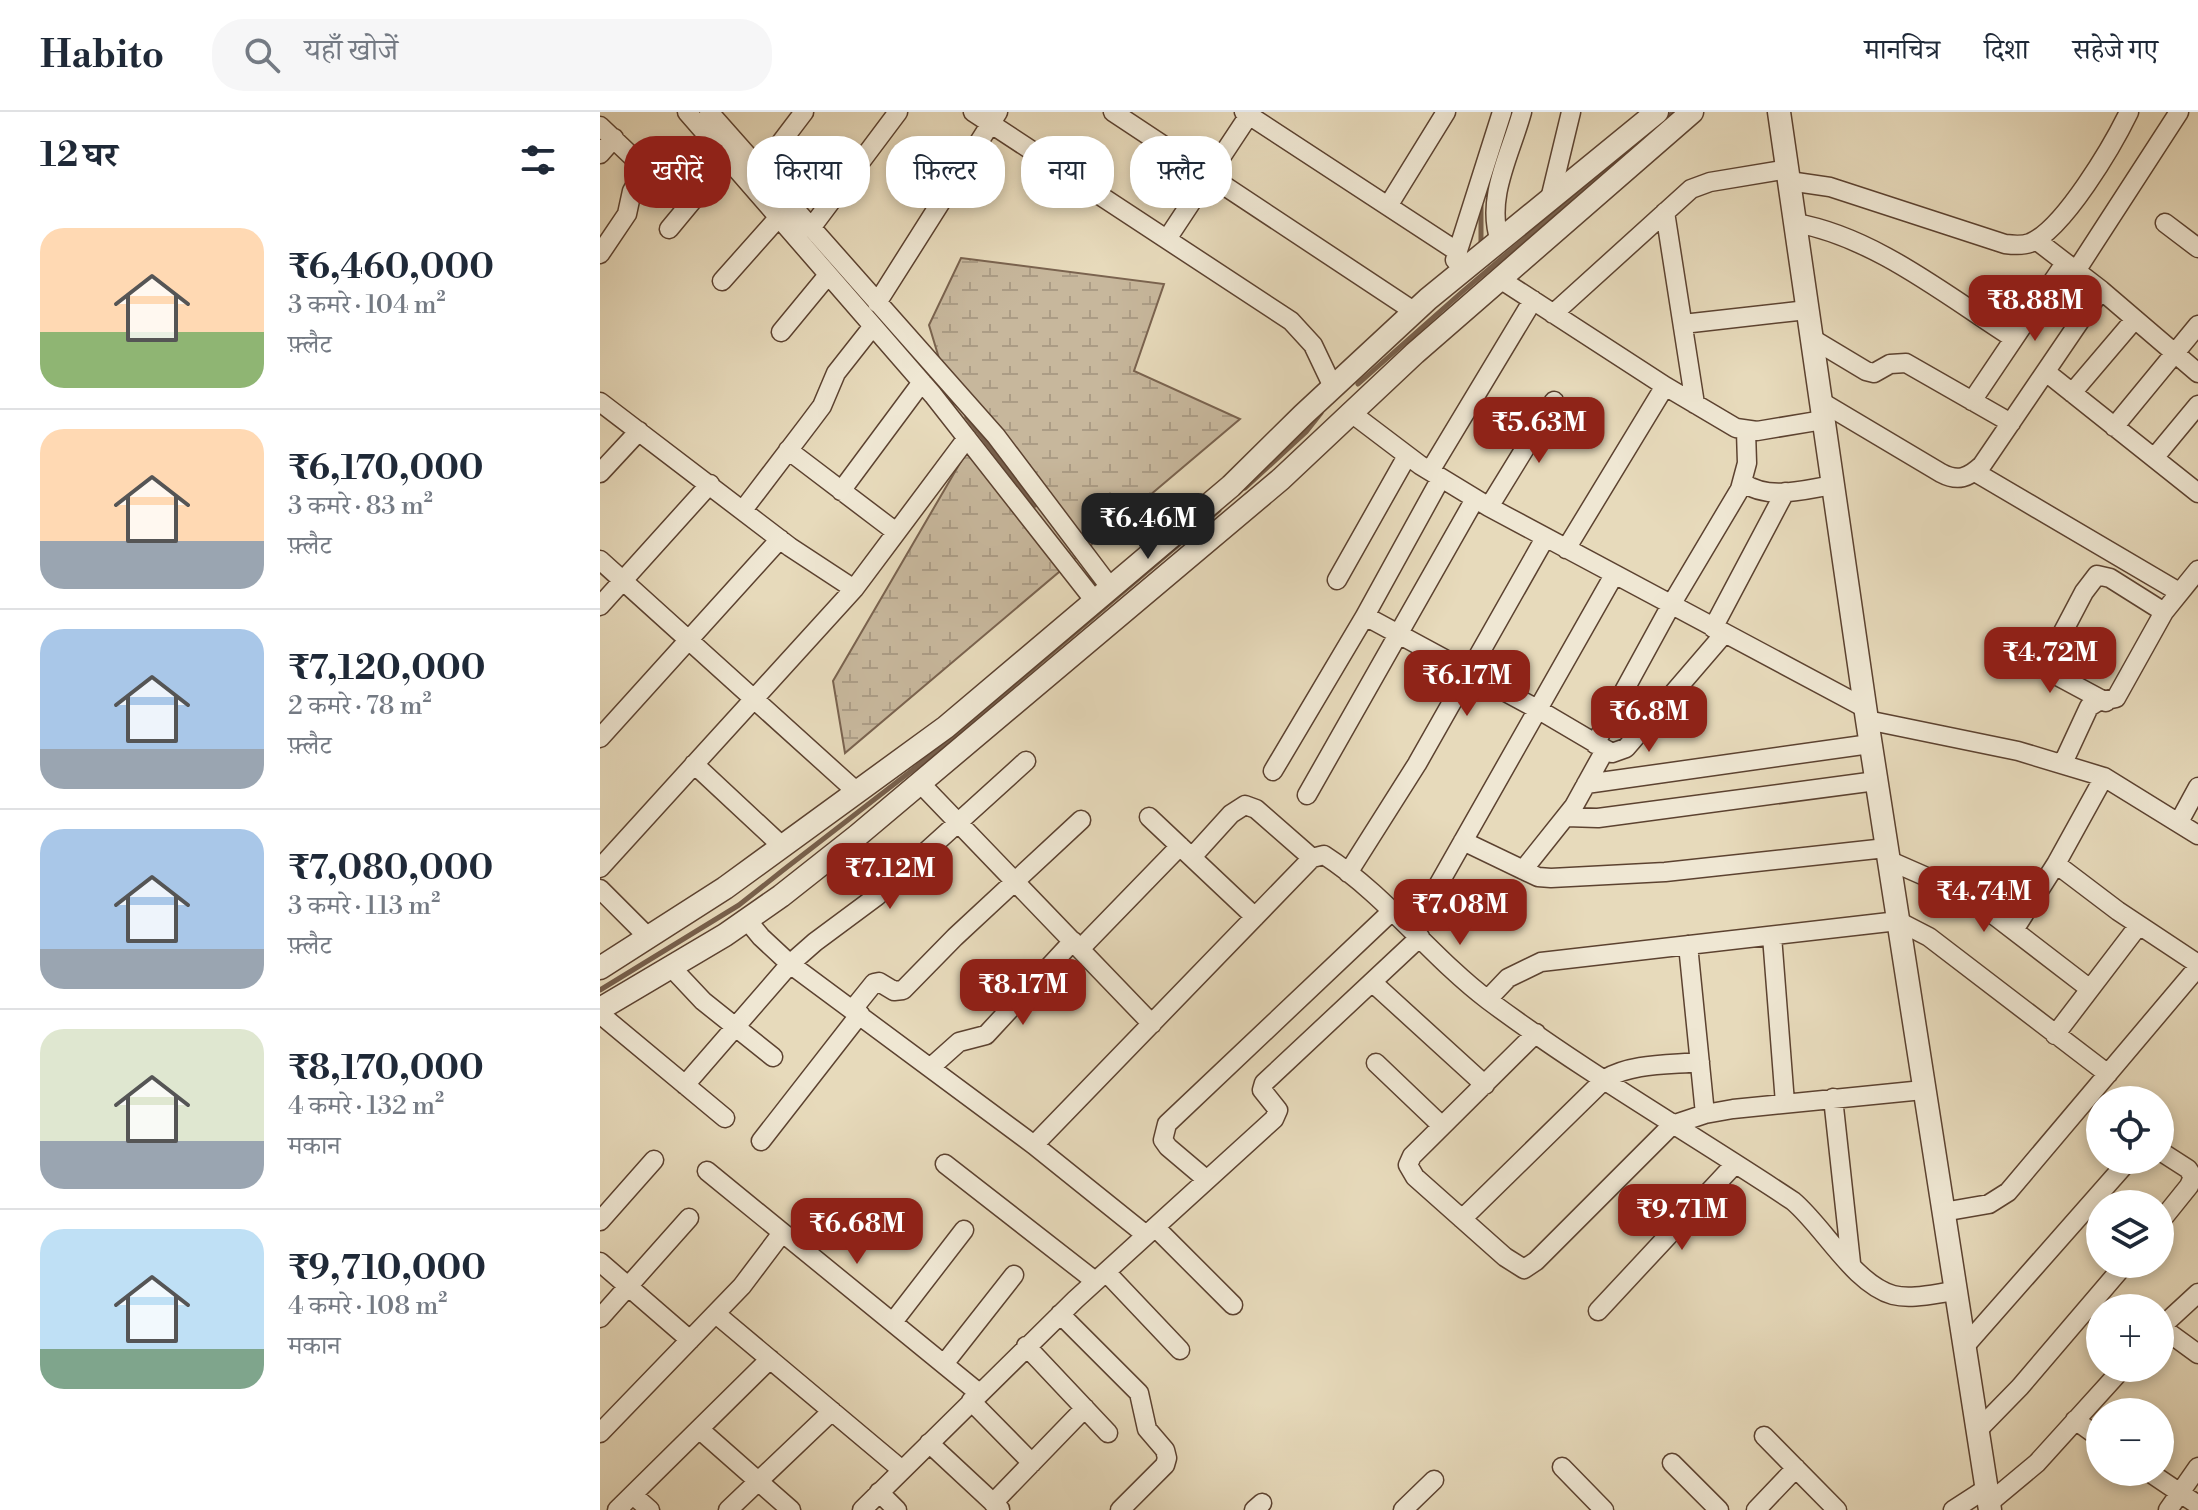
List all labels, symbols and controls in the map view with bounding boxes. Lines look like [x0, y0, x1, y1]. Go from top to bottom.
search box [212, 19, 772, 91]
text: Habito [40, 32, 164, 79]
text: यहाँ खोजें [304, 32, 398, 70]
icon: search [240, 33, 284, 77]
text: मानचित्र [1864, 33, 1940, 68]
text: दिशा [1984, 33, 2029, 68]
text: सहेजे गए [2073, 33, 2158, 68]
text: 12 घर [40, 135, 117, 177]
chip: खरीदें [624, 136, 731, 208]
chip: किराया [747, 136, 870, 208]
chip: फ़िल्टर [886, 136, 1005, 208]
chip: नया [1021, 136, 1114, 208]
chip: फ़्लैट [1130, 136, 1232, 208]
icon: filters [516, 138, 560, 182]
text: ₹6,460,000 [288, 247, 494, 289]
icon: home [104, 260, 200, 356]
pin: ₹8.88M [1970, 275, 2100, 343]
text: ₹8.88M [1987, 285, 2083, 317]
text: 3 कमरे · 104 m² [288, 289, 446, 321]
text: फ़्लैट [288, 329, 331, 361]
pin: ₹5.63M [1474, 397, 1604, 465]
text: ₹5.63M [1491, 407, 1587, 439]
text: ₹6,170,000 [288, 448, 484, 490]
icon: home [104, 461, 200, 557]
text: 3 कमरे · 83 m² [288, 490, 433, 522]
pin: ₹6.46M [1083, 493, 1213, 561]
text: ₹6.46M [1099, 503, 1197, 535]
text: फ़्लैट [288, 530, 331, 562]
pin: ₹4.72M [1985, 627, 2115, 695]
text: ₹4.72M [2002, 637, 2098, 669]
text: ₹7,120,000 [288, 648, 485, 690]
pin: ₹6.17M [1402, 650, 1532, 718]
text: ₹6.17M [1422, 660, 1512, 692]
icon: home [104, 661, 200, 757]
pin: ₹6.8M [1593, 686, 1705, 754]
text: 2 कमरे · 78 m² [288, 690, 432, 722]
text: ₹6.8M [1609, 696, 1689, 728]
text: फ़्लैट [288, 730, 331, 762]
pin: ₹7.12M [825, 843, 955, 911]
text: ₹7,080,000 [288, 848, 493, 890]
text: ₹7.12M [845, 853, 935, 885]
icon: home [104, 861, 200, 957]
pin: ₹4.74M [1919, 866, 2049, 934]
text: ₹4.74M [1936, 876, 2032, 908]
pin: ₹7.08M [1395, 879, 1525, 947]
text: ₹7.08M [1412, 889, 1508, 921]
text: 3 कमरे · 113 m² [288, 890, 440, 922]
text: फ़्लैट [288, 930, 331, 962]
pin: ₹8.17M [958, 959, 1088, 1027]
text: ₹8.17M [978, 969, 1068, 1001]
text: ₹8,170,000 [288, 1048, 484, 1090]
icon: home [104, 1061, 200, 1157]
map controls [2086, 1086, 2174, 1486]
button: locate [2086, 1086, 2174, 1174]
text: 4 कमरे · 132 m² [288, 1090, 444, 1122]
text: मकान [288, 1130, 341, 1162]
pin: ₹9.71M [1617, 1184, 1747, 1252]
button: layers [2086, 1190, 2174, 1278]
text: ₹9.71M [1636, 1194, 1728, 1226]
pin: ₹6.68M [792, 1198, 922, 1266]
text: ₹6.68M [809, 1208, 905, 1240]
text: ₹9,710,000 [288, 1248, 486, 1290]
icon: home [104, 1261, 200, 1357]
text: 4 कमरे · 108 m² [288, 1290, 447, 1322]
button: + [2086, 1294, 2174, 1382]
text: मकान [288, 1330, 341, 1362]
button: − [2086, 1398, 2174, 1486]

